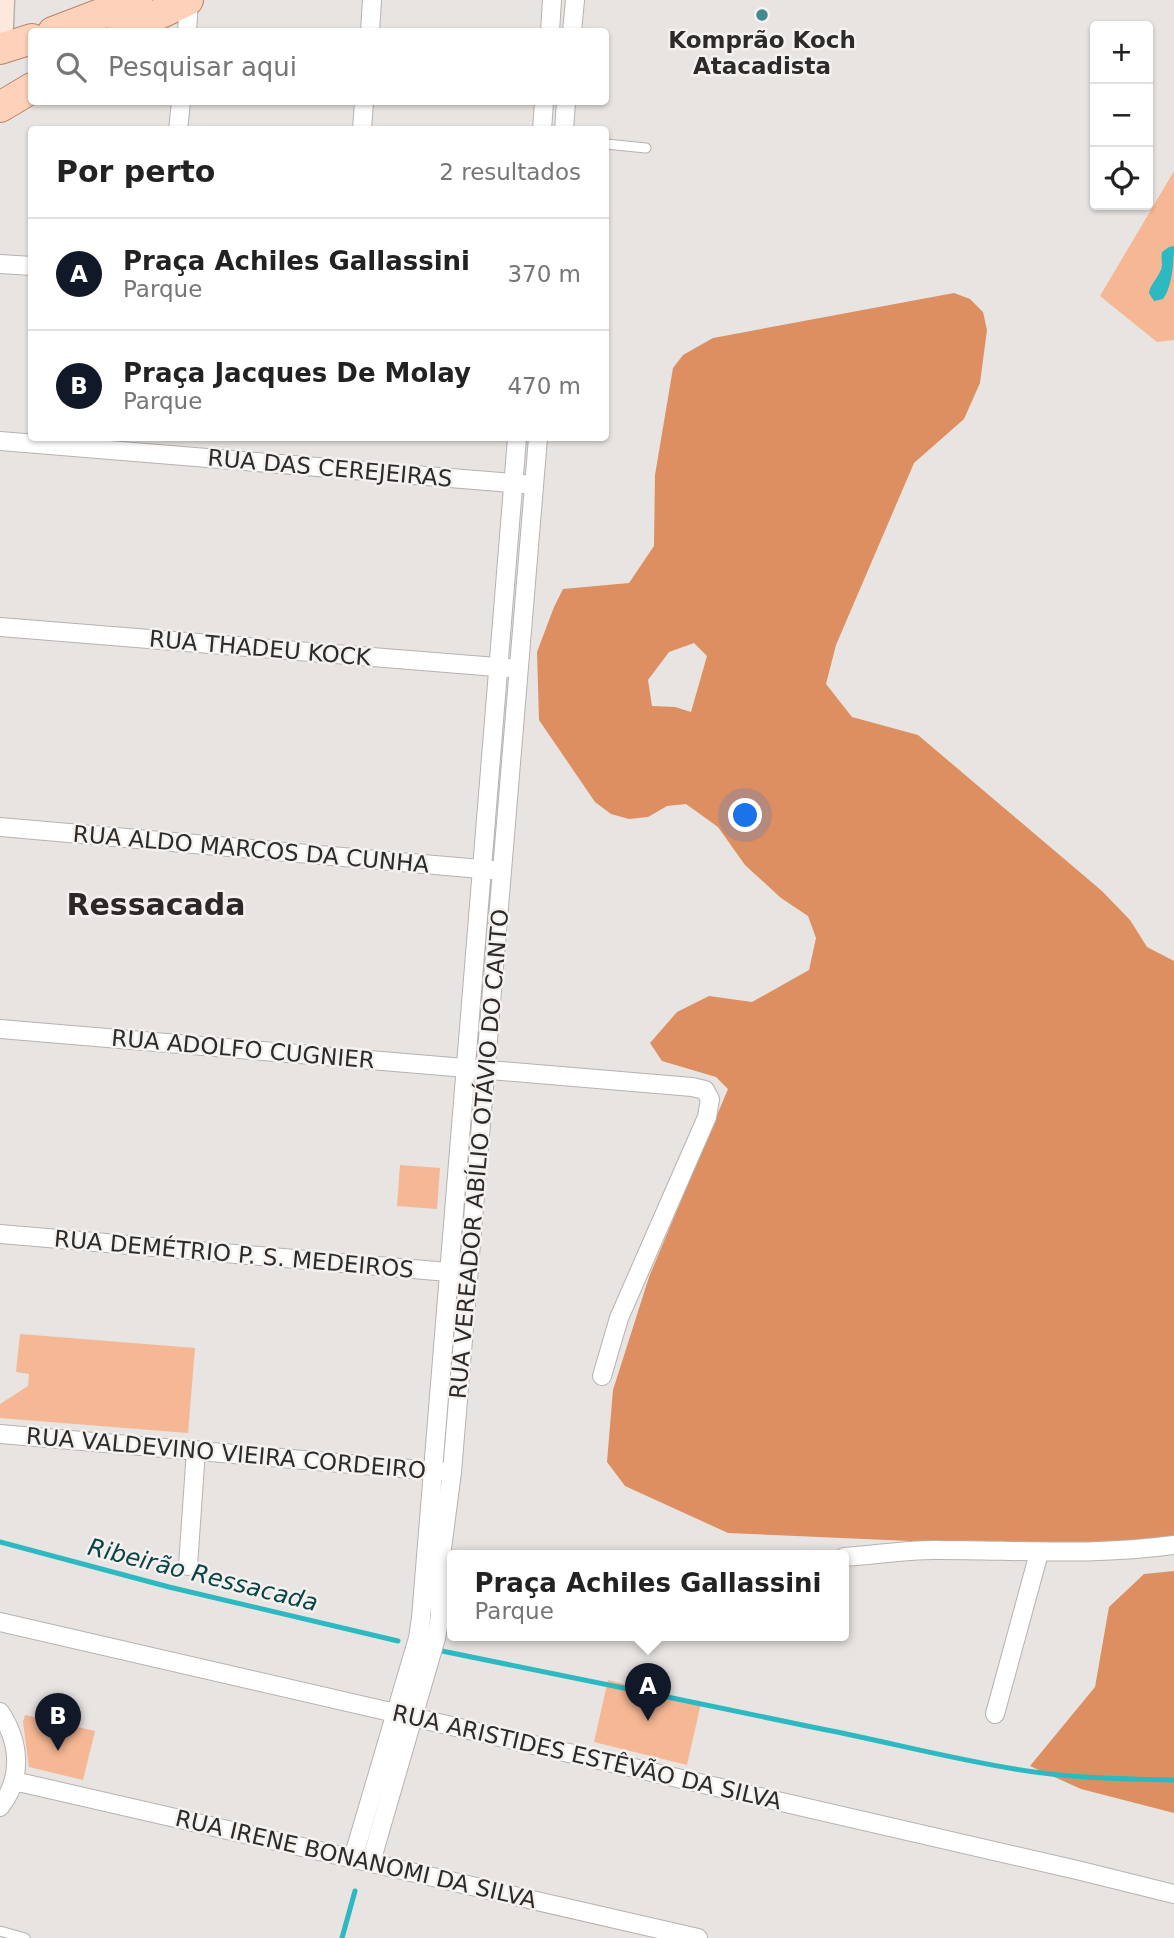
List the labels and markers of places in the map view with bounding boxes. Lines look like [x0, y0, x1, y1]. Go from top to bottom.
marker: Komprão Koch Atacadista [754, 7, 770, 23]
place label: Komprão Koch Atacadista [668, 27, 856, 79]
pin: A [625, 1663, 671, 1721]
pin: B [35, 1693, 81, 1751]

